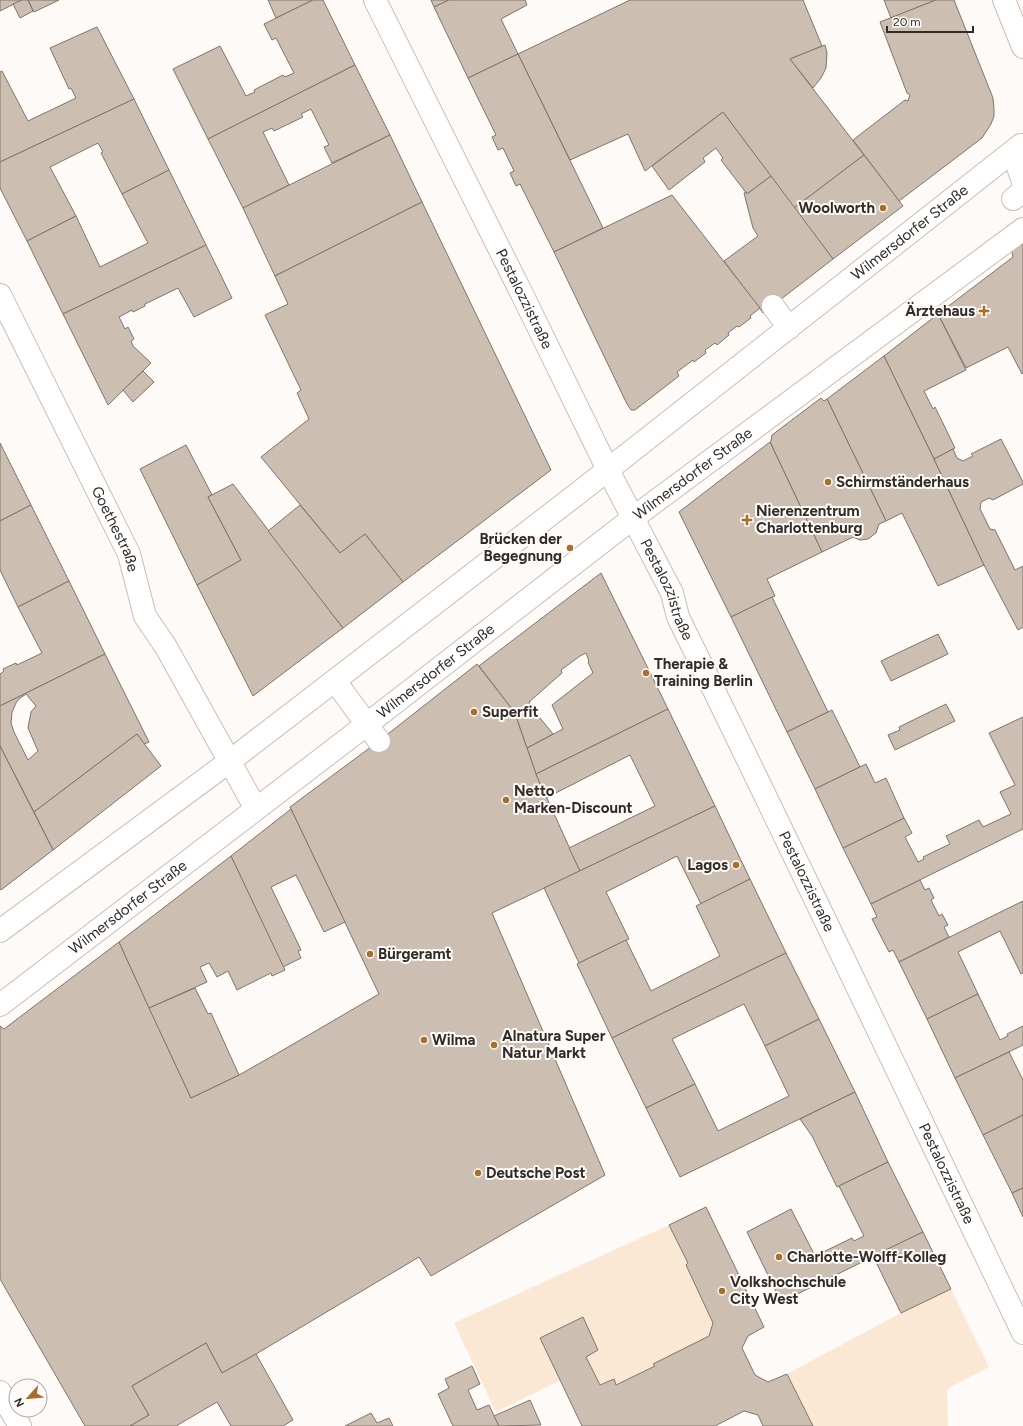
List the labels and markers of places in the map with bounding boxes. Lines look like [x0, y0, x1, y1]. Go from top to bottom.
place label: Woolworth [798, 199, 875, 217]
marker: Woolworth [878, 203, 888, 213]
place label: Ärztehaus [905, 301, 975, 320]
marker: Ärztehaus [978, 305, 990, 317]
place label: Schirmständerhaus [836, 473, 969, 491]
marker: Schirmständerhaus [823, 477, 833, 487]
place label: Nierenzentrum Charlottenburg [756, 502, 862, 537]
marker: Nierenzentrum Charlottenburg [741, 514, 753, 526]
place label: Brücken der Begegnung [479, 530, 562, 565]
marker: Brücken der Begegnung [565, 543, 575, 553]
place label: Therapie & Training Berlin [654, 655, 753, 690]
marker: Therapie & Training Berlin [641, 668, 651, 678]
place label: Superfit [482, 703, 539, 721]
marker: Superfit [469, 707, 479, 717]
place label: Netto Marken-Discount [514, 782, 633, 817]
marker: Netto Marken-Discount [501, 795, 511, 805]
place label: Lagos [687, 856, 728, 874]
marker: Lagos [731, 860, 741, 870]
place label: Bürgeramt [378, 945, 452, 963]
marker: Bürgeramt [365, 949, 375, 959]
place label: Alnatura Super Natur Markt [502, 1027, 606, 1062]
place label: Wilma [432, 1031, 475, 1049]
marker: Wilma [419, 1035, 429, 1045]
marker: Alnatura Super Natur Markt [489, 1040, 499, 1050]
place label: Deutsche Post [486, 1164, 586, 1182]
marker: Deutsche Post [473, 1168, 483, 1178]
place label: Charlotte-Wolff-Kolleg [787, 1248, 946, 1266]
marker: Charlotte-Wolff-Kolleg [774, 1252, 784, 1262]
place label: Volkshochschule City West [730, 1273, 847, 1308]
marker: Volkshochschule City West [717, 1286, 727, 1296]

